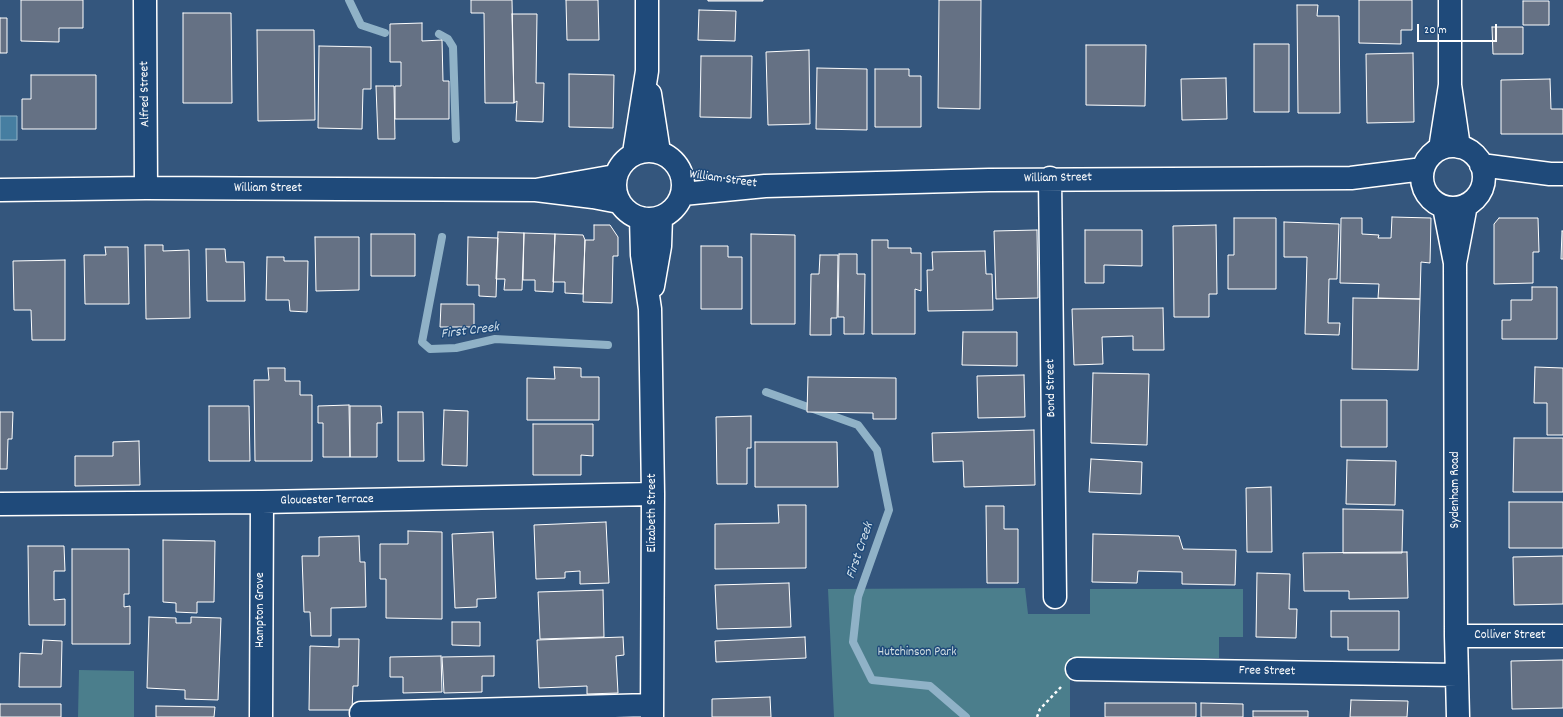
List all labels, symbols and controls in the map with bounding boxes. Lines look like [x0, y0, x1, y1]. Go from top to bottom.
scale bar [1419, 16, 1499, 42]
text: 20 m [1424, 22, 1447, 39]
street label: Alfred Street [138, 61, 154, 127]
street label: William Street [688, 168, 758, 192]
street label: William Street [1024, 171, 1092, 187]
street label: William Street [234, 181, 302, 197]
water label: First Creek [440, 320, 500, 344]
street label: Bond Street [1044, 359, 1060, 417]
street label: Sydenham Road [1448, 451, 1464, 529]
street label: Elizabeth Street [645, 473, 661, 553]
street label: Gloucester Terrace [280, 492, 374, 510]
water label: First Creek [844, 521, 878, 581]
street label: Hampton Grove [253, 572, 269, 648]
street label: Colliver Street [1474, 628, 1546, 644]
park label: Hutchinson Park [877, 645, 957, 661]
street label: Free Street [1239, 664, 1295, 680]

